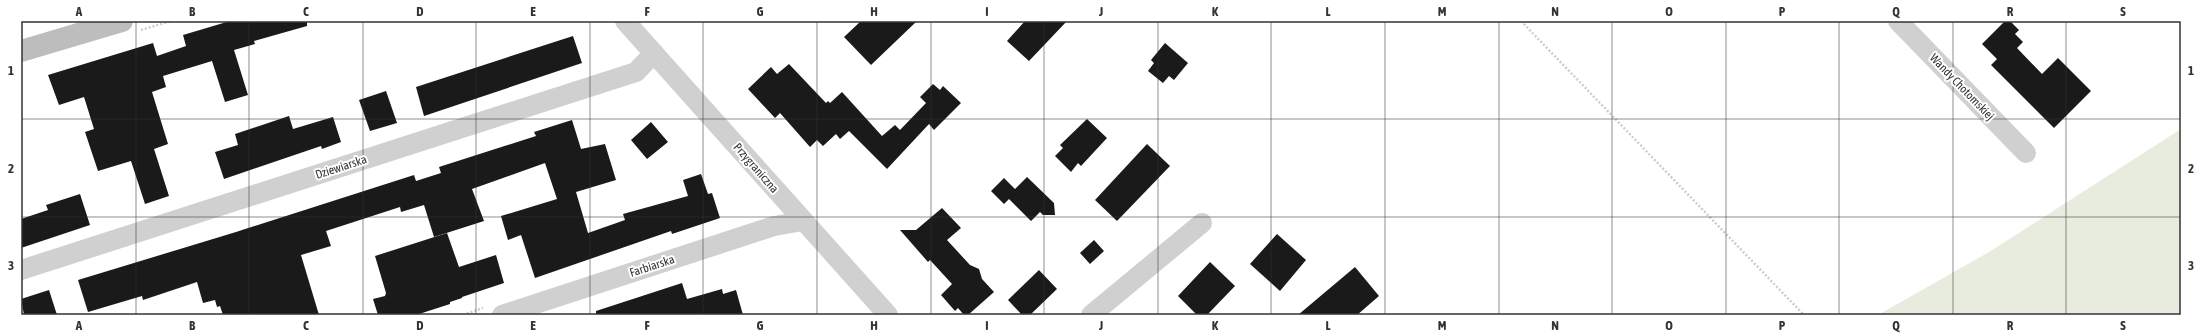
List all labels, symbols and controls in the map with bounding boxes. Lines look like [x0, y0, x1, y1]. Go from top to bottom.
text: A [75, 4, 83, 19]
text: B [189, 4, 196, 19]
text: C [303, 4, 309, 19]
text: D [416, 4, 424, 19]
text: E [530, 4, 536, 19]
text: F [644, 4, 650, 19]
text: G [757, 4, 764, 19]
text: H [870, 4, 878, 19]
text: I [985, 4, 989, 19]
text: J [1098, 4, 1103, 19]
text: K [1212, 4, 1219, 19]
text: L [1325, 4, 1331, 19]
text: M [1438, 4, 1447, 19]
text: N [1551, 4, 1559, 19]
text: O [1665, 4, 1673, 19]
text: P [1779, 4, 1786, 19]
text: Q [1892, 4, 1900, 19]
text: R [2007, 4, 2014, 19]
text: S [2120, 4, 2126, 19]
street label: Wandy Chotomskiej [1927, 51, 1997, 123]
text: 1 [8, 63, 14, 78]
text: 1 [2188, 63, 2194, 78]
street label: Przygraniczna [731, 140, 781, 196]
street label: Dziewiarska [314, 152, 368, 182]
text: 2 [8, 161, 14, 176]
text: 2 [2188, 161, 2194, 176]
street label: Farbiarska [628, 252, 676, 280]
text: 3 [8, 258, 14, 273]
text: 3 [2188, 258, 2194, 273]
text: A [75, 318, 83, 333]
text: B [189, 318, 196, 333]
text: C [303, 318, 309, 333]
text: D [416, 318, 424, 333]
text: E [530, 318, 536, 333]
text: F [644, 318, 650, 333]
text: G [757, 318, 764, 333]
text: H [870, 318, 878, 333]
text: I [985, 318, 989, 333]
text: J [1098, 318, 1103, 333]
text: K [1212, 318, 1219, 333]
text: L [1325, 318, 1331, 333]
text: M [1438, 318, 1447, 333]
text: N [1551, 318, 1559, 333]
text: O [1665, 318, 1673, 333]
text: P [1779, 318, 1786, 333]
text: Q [1892, 318, 1900, 333]
text: R [2007, 318, 2014, 333]
text: S [2120, 318, 2126, 333]

